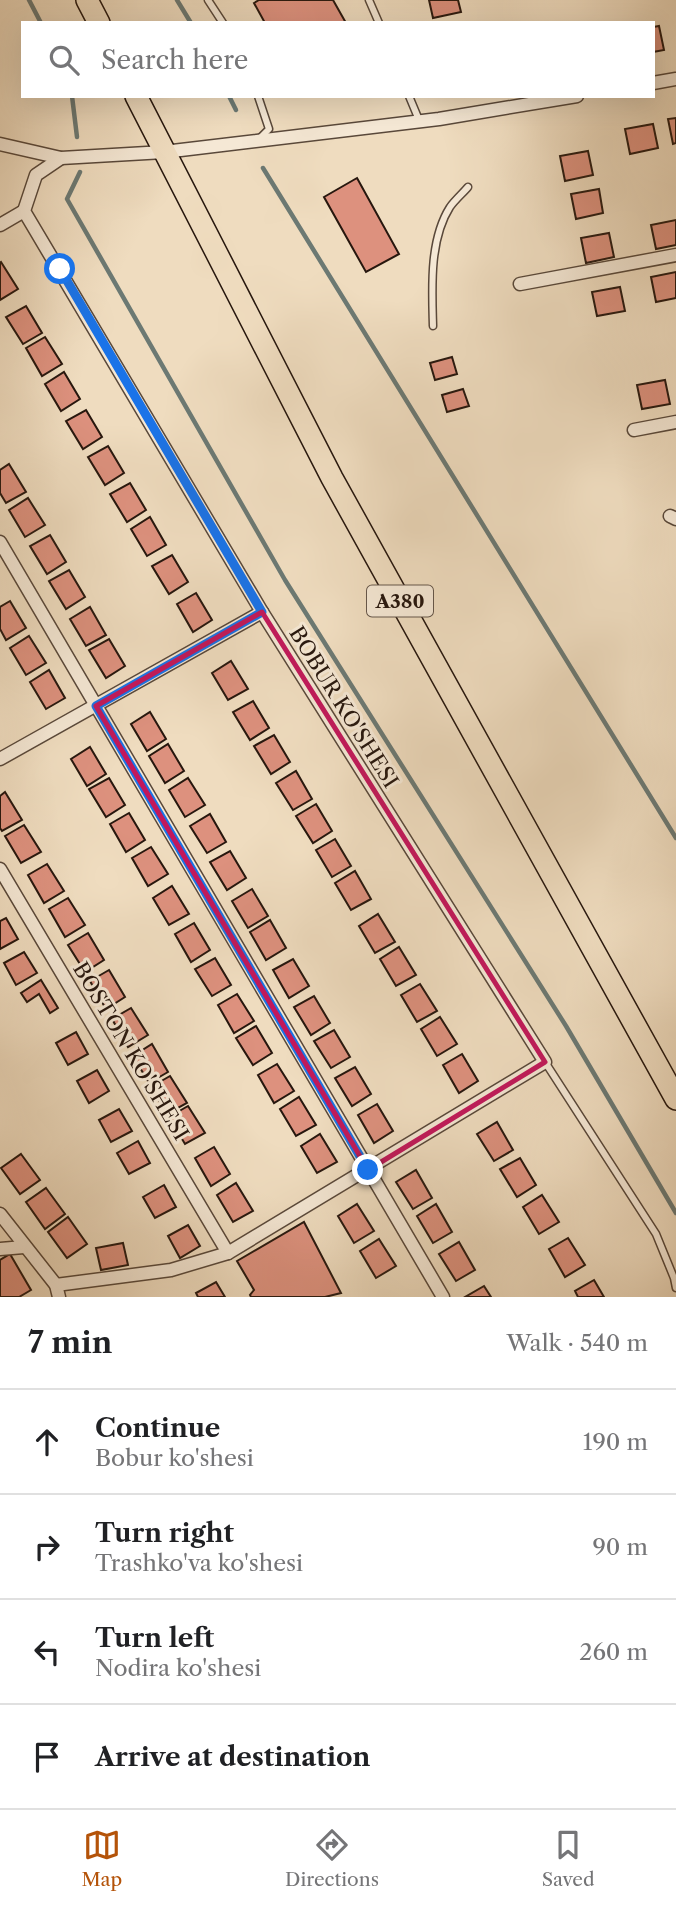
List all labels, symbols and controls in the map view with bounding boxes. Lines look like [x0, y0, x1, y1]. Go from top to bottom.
search box [21, 21, 655, 98]
icon: search [45, 41, 83, 79]
text: Search here [101, 44, 248, 76]
route start [44, 253, 75, 284]
road number: A380 [367, 586, 433, 616]
street label: BOBUR KO'SHESI [284, 622, 404, 792]
street label: BOSTON KO'SHESI [68, 957, 194, 1145]
route end [352, 1154, 383, 1185]
text: 7 min [28, 1324, 112, 1361]
text: Walk · 540 m [506, 1329, 648, 1357]
text: Continue [95, 1412, 220, 1444]
icon: ahead [28, 1423, 66, 1461]
text: 190 m [583, 1428, 648, 1456]
text: Bobur ko'shesi [95, 1444, 254, 1472]
text: Turn right [95, 1517, 234, 1549]
icon: right [28, 1528, 66, 1566]
text: 90 m [592, 1533, 648, 1561]
text: Trashko'va ko'shesi [95, 1549, 303, 1577]
text: Turn left [95, 1622, 214, 1654]
icon: left [28, 1633, 66, 1671]
text: 260 m [579, 1638, 648, 1666]
text: Nodira ko'shesi [95, 1654, 261, 1682]
icon: arrive [28, 1738, 66, 1776]
text: Arrive at destination [95, 1741, 370, 1773]
tab: Map [81, 1826, 122, 1891]
tab: Directions [285, 1826, 379, 1891]
tab: Saved [542, 1826, 595, 1891]

